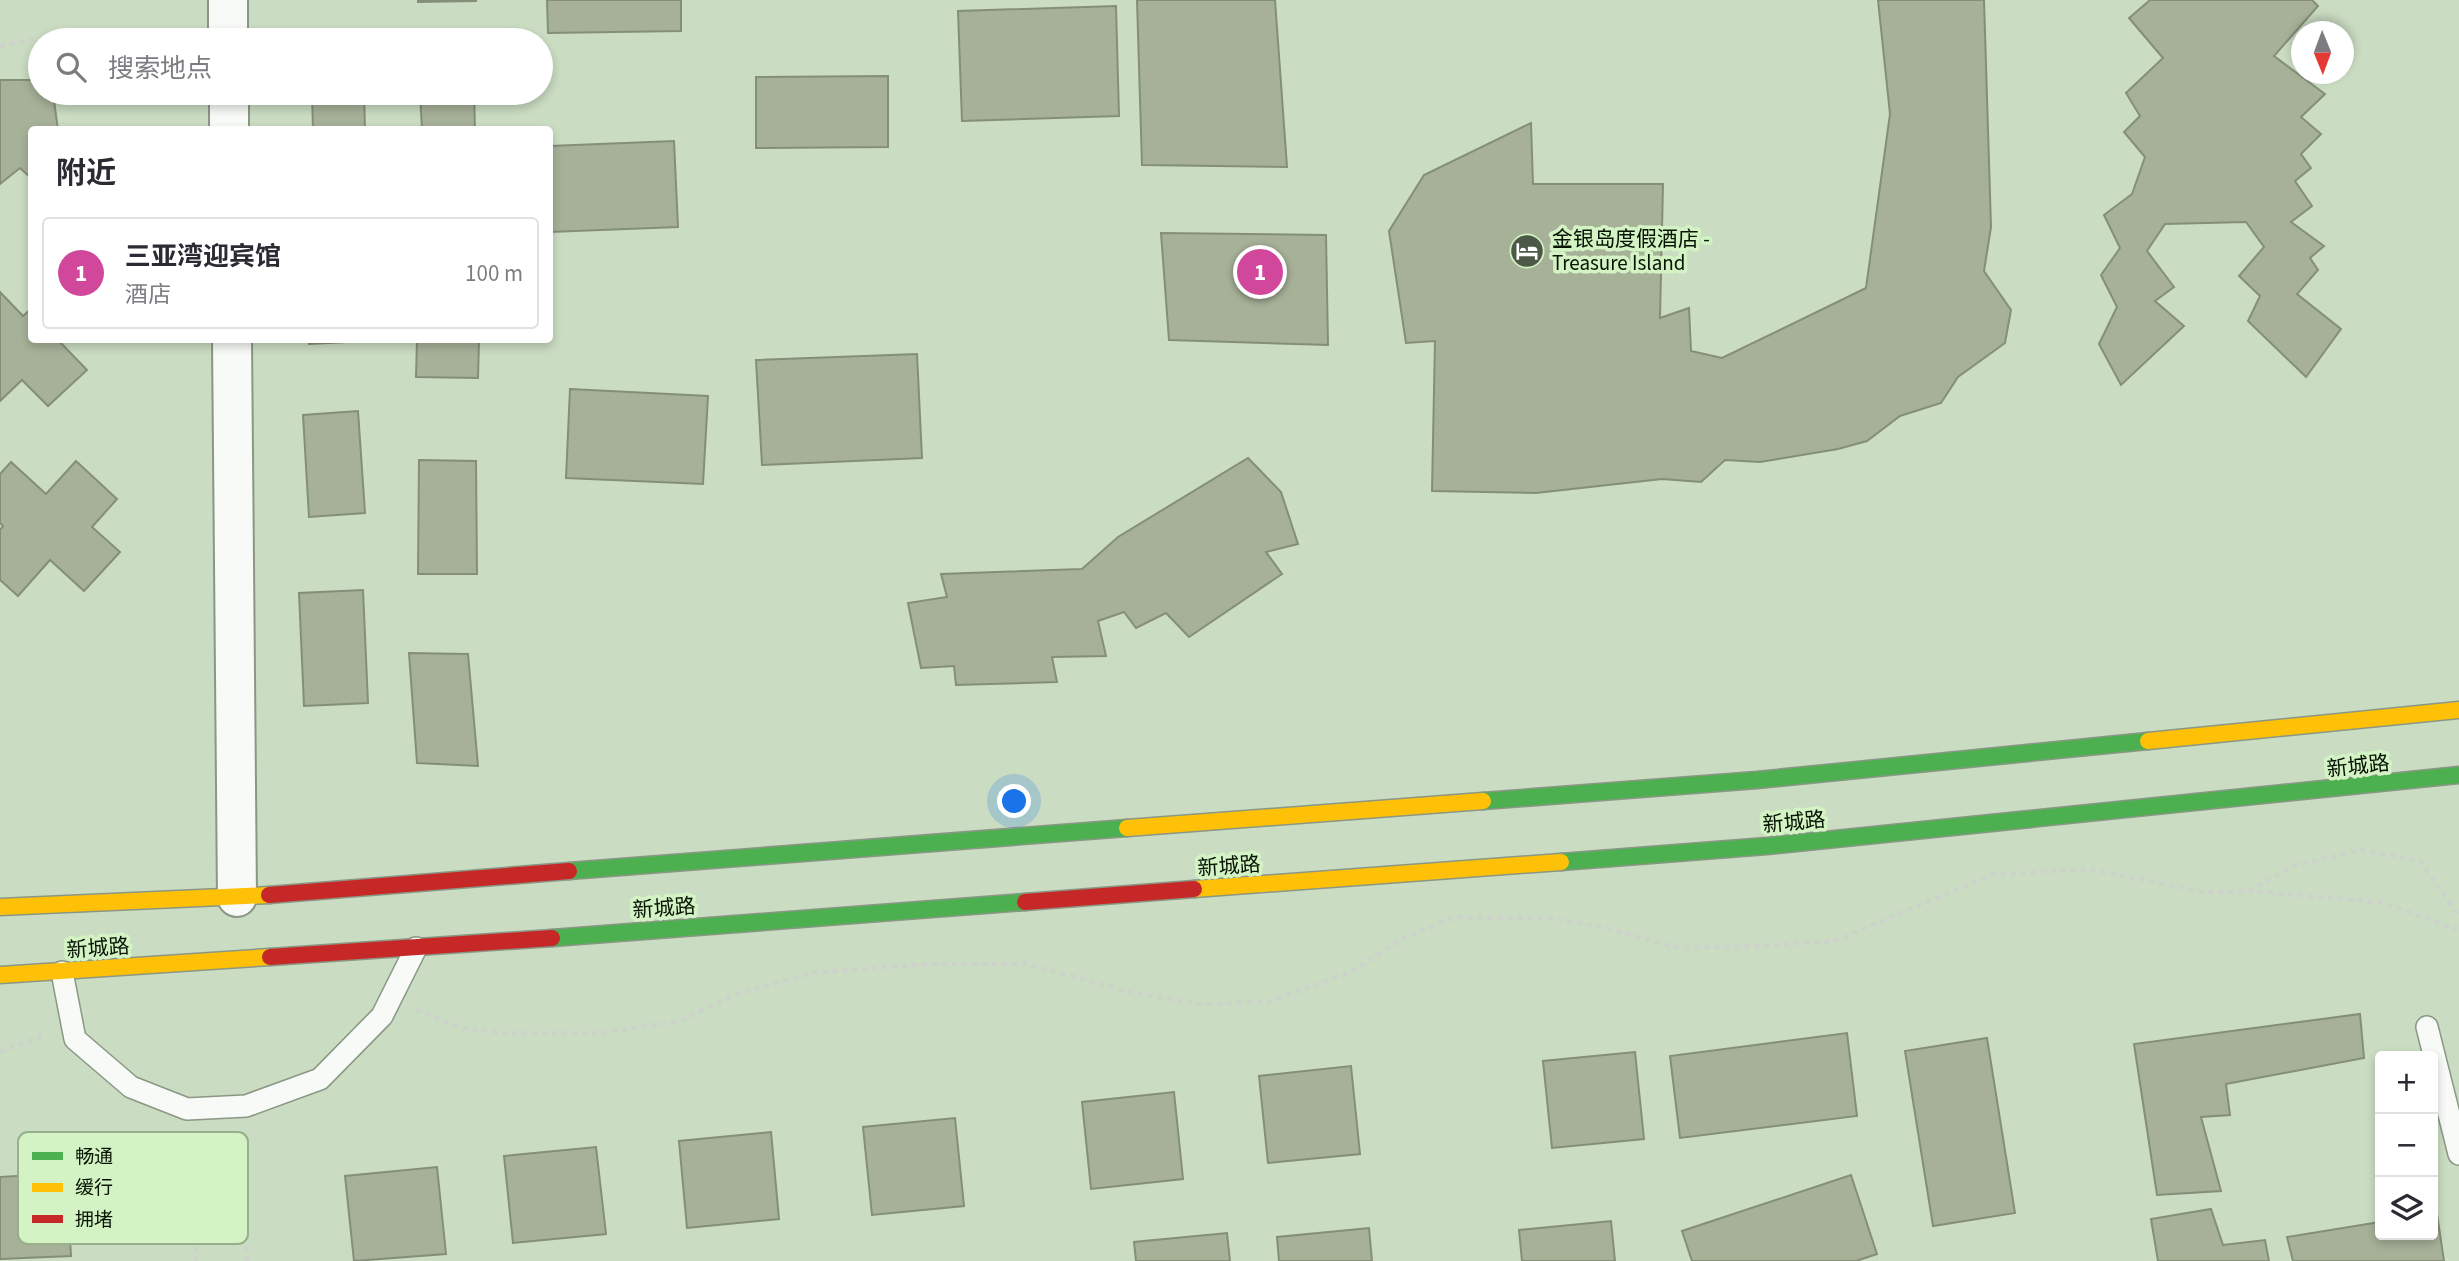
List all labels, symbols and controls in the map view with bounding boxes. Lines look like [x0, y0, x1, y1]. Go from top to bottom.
north arrow [2291, 21, 2354, 84]
search box [28, 28, 553, 105]
icon: search [52, 48, 90, 86]
text: 搜索地点 [108, 50, 212, 87]
text: 附近 [56, 152, 116, 195]
place label: 金银岛度假酒店 - Treasure Island [1552, 224, 1710, 278]
hotel icon: 金银岛度假酒店 - Treasure Island [1508, 232, 1546, 270]
text: 三亚湾迎宾馆 [125, 238, 281, 275]
pin: 1 [1237, 246, 1283, 298]
text: 1 [75, 257, 87, 290]
text: 100 m [465, 257, 523, 290]
text: 酒店 [125, 278, 171, 311]
street label: 新城路 [2325, 748, 2391, 784]
your location [997, 784, 1031, 818]
street label: 新城路 [1761, 804, 1827, 840]
street label: 新城路 [1197, 849, 1261, 883]
street label: 新城路 [632, 891, 696, 925]
street label: 新城路 [66, 931, 130, 965]
map controls [2375, 1051, 2438, 1240]
button: + [2375, 1051, 2438, 1114]
button: − [2375, 1114, 2438, 1177]
legend [18, 1132, 248, 1244]
text: 畅通 [75, 1144, 113, 1171]
text: 缓行 [75, 1175, 113, 1202]
button: layers [2375, 1177, 2438, 1240]
text: 拥堵 [75, 1207, 113, 1234]

